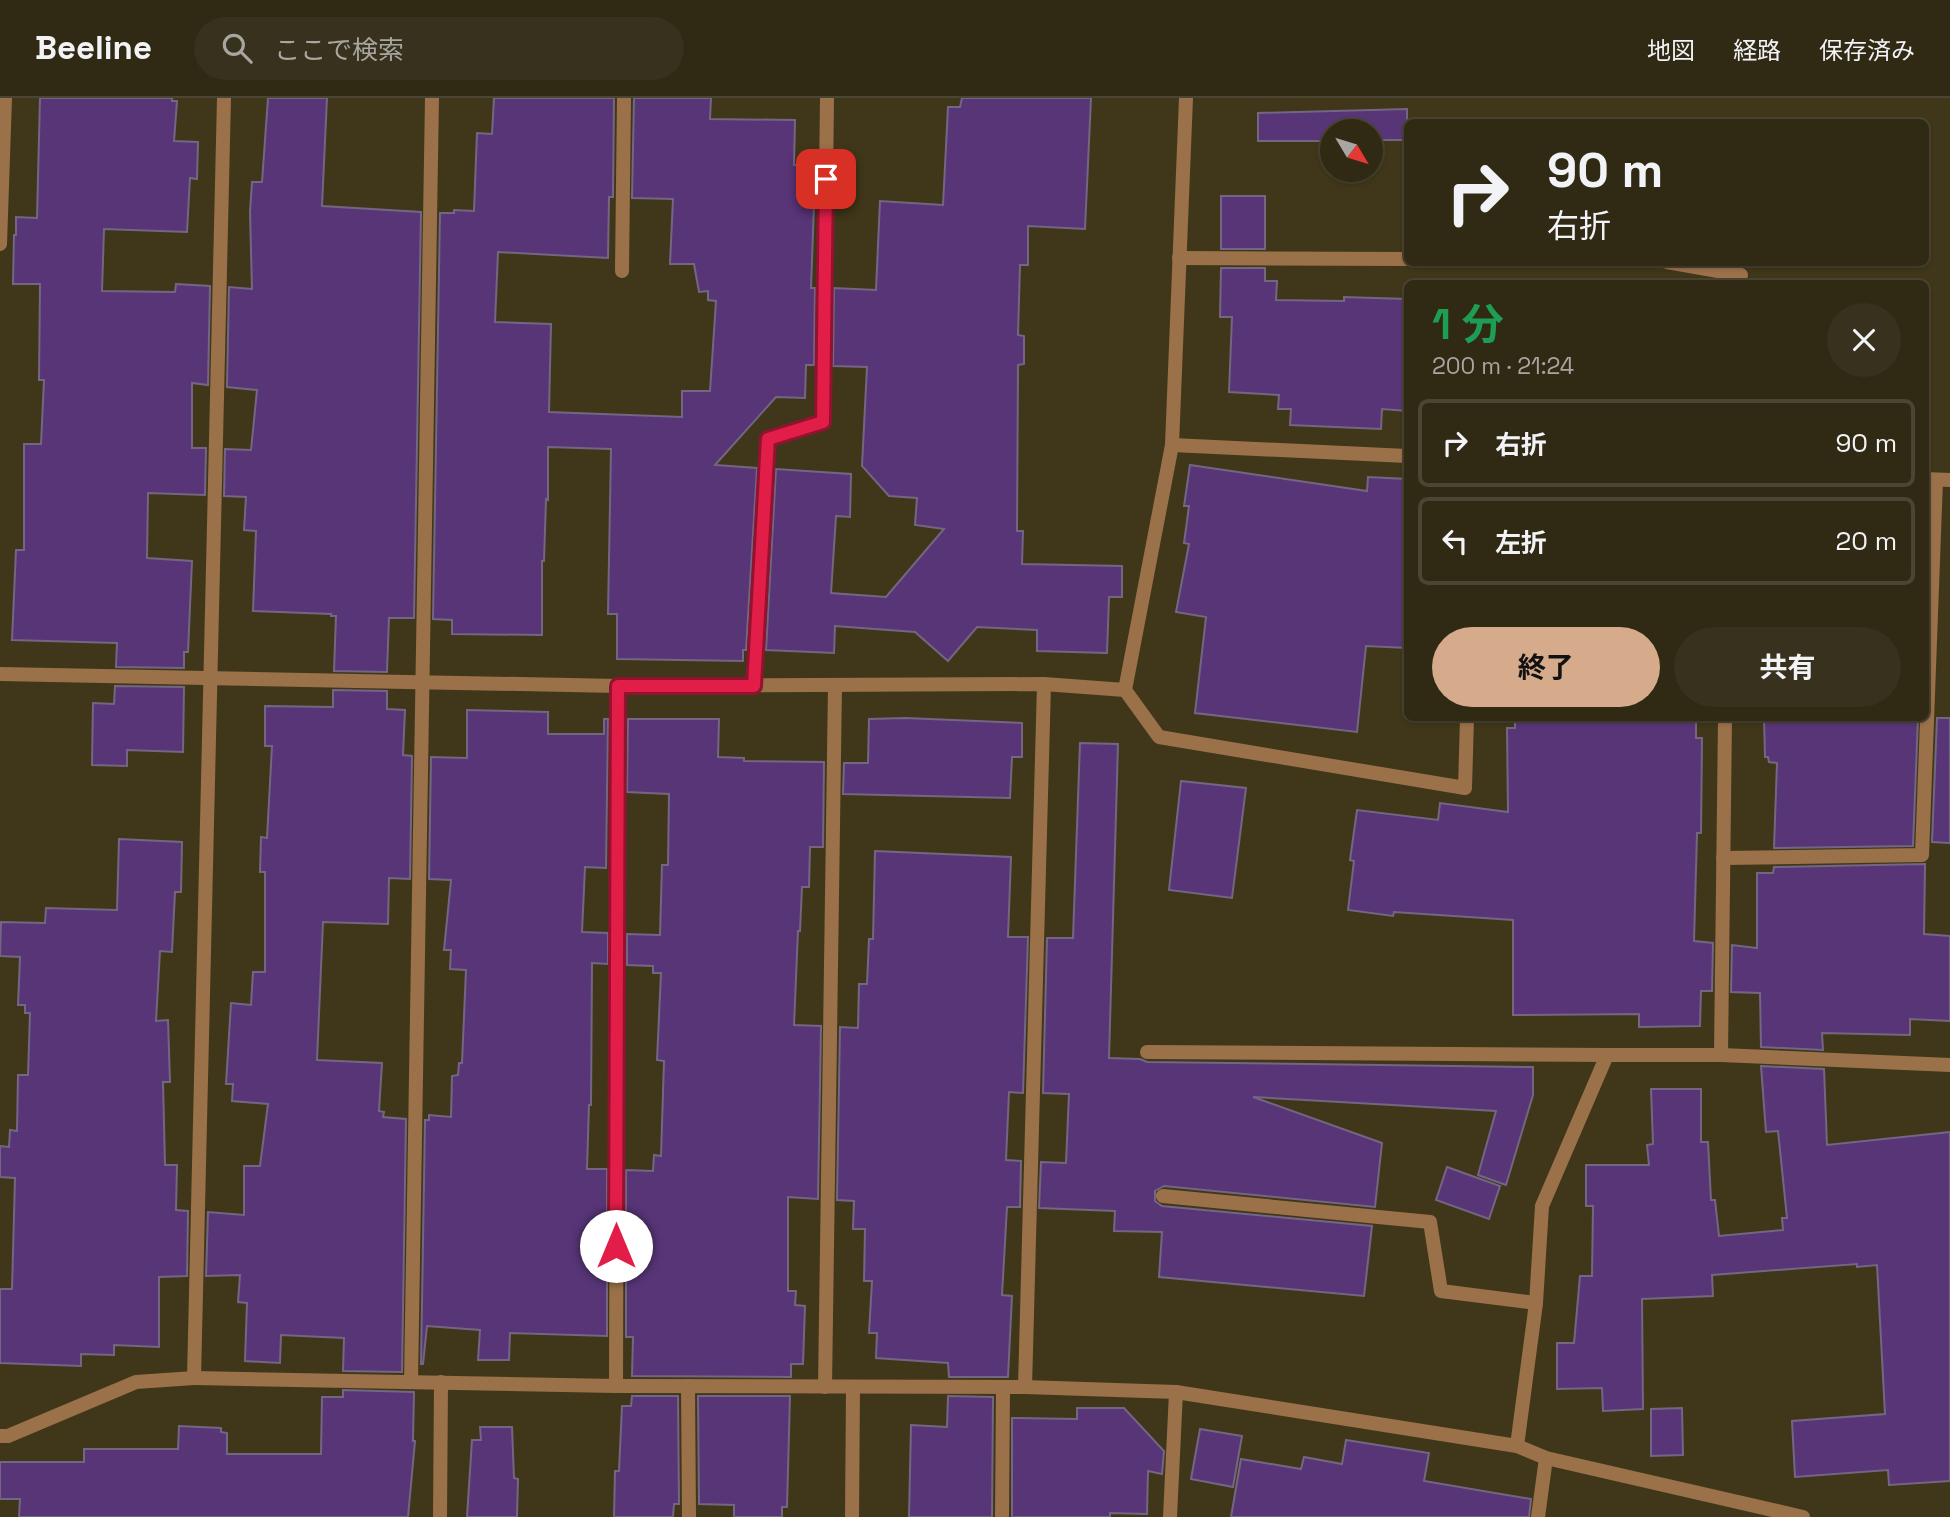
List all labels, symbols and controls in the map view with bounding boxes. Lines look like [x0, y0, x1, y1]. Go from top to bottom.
search box [194, 17, 684, 80]
text: Beeline [35, 27, 152, 69]
icon: search [218, 29, 256, 67]
text: ここで検索 [274, 33, 404, 67]
text: 地図 [1647, 35, 1695, 66]
text: 経路 [1733, 35, 1781, 66]
text: 保存済み [1819, 35, 1915, 66]
north arrow [1320, 119, 1382, 182]
map controls [1320, 119, 1383, 182]
text: 90 m [1547, 139, 1663, 201]
icon: right [1432, 147, 1523, 238]
pin [796, 149, 856, 209]
icon: arrive [807, 160, 845, 198]
text: 右折 [1547, 206, 1611, 246]
text: 1 分 [1432, 298, 1504, 351]
button: close [1827, 303, 1901, 377]
text: 200 m · 21:24 [1432, 351, 1574, 381]
icon: right [1436, 424, 1474, 462]
text: 90 m [1835, 426, 1897, 460]
text: 右折 [1495, 428, 1547, 462]
icon: left [1436, 522, 1474, 560]
text: 20 m [1836, 524, 1897, 558]
text: 左折 [1495, 526, 1547, 560]
button: 終了 [1432, 627, 1660, 707]
button: 共有 [1674, 627, 1901, 707]
position arrow [579, 1209, 653, 1283]

